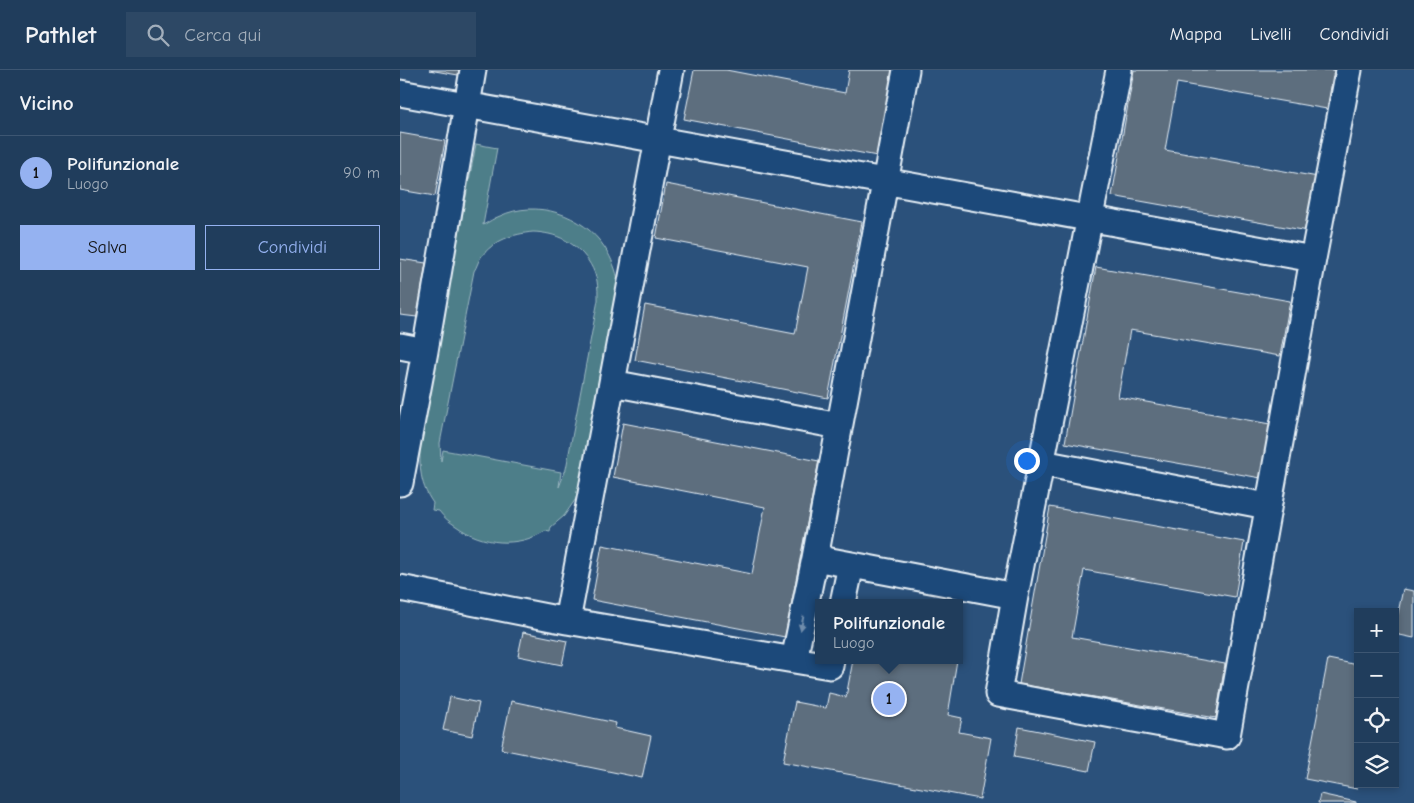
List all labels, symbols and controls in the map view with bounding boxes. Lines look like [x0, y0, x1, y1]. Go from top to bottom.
search box [126, 12, 476, 57]
text: Pathlet [25, 21, 96, 49]
icon: search [144, 21, 172, 49]
text: Cerca qui [184, 24, 262, 46]
text: Mappa [1170, 24, 1222, 45]
text: Livelli [1250, 24, 1292, 45]
text: Condividi [1320, 24, 1389, 45]
text: Vicino [20, 91, 74, 115]
text: Polifunzionale [67, 153, 179, 175]
text: 1 [33, 164, 39, 182]
text: 90 m [343, 164, 380, 182]
text: Luogo [67, 175, 108, 193]
button: Salva [20, 225, 195, 270]
button: Condividi [205, 225, 380, 270]
your location [1014, 448, 1040, 474]
popup [815, 599, 963, 664]
map controls [1354, 608, 1399, 788]
button: + [1354, 608, 1399, 653]
text: Polifunzionale [833, 612, 945, 634]
one-way arrow [797, 615, 805, 631]
text: Luogo [833, 634, 874, 652]
button: − [1354, 653, 1399, 698]
pin: 1 [873, 680, 905, 718]
button: locate [1354, 698, 1399, 743]
button: layers [1354, 743, 1399, 788]

